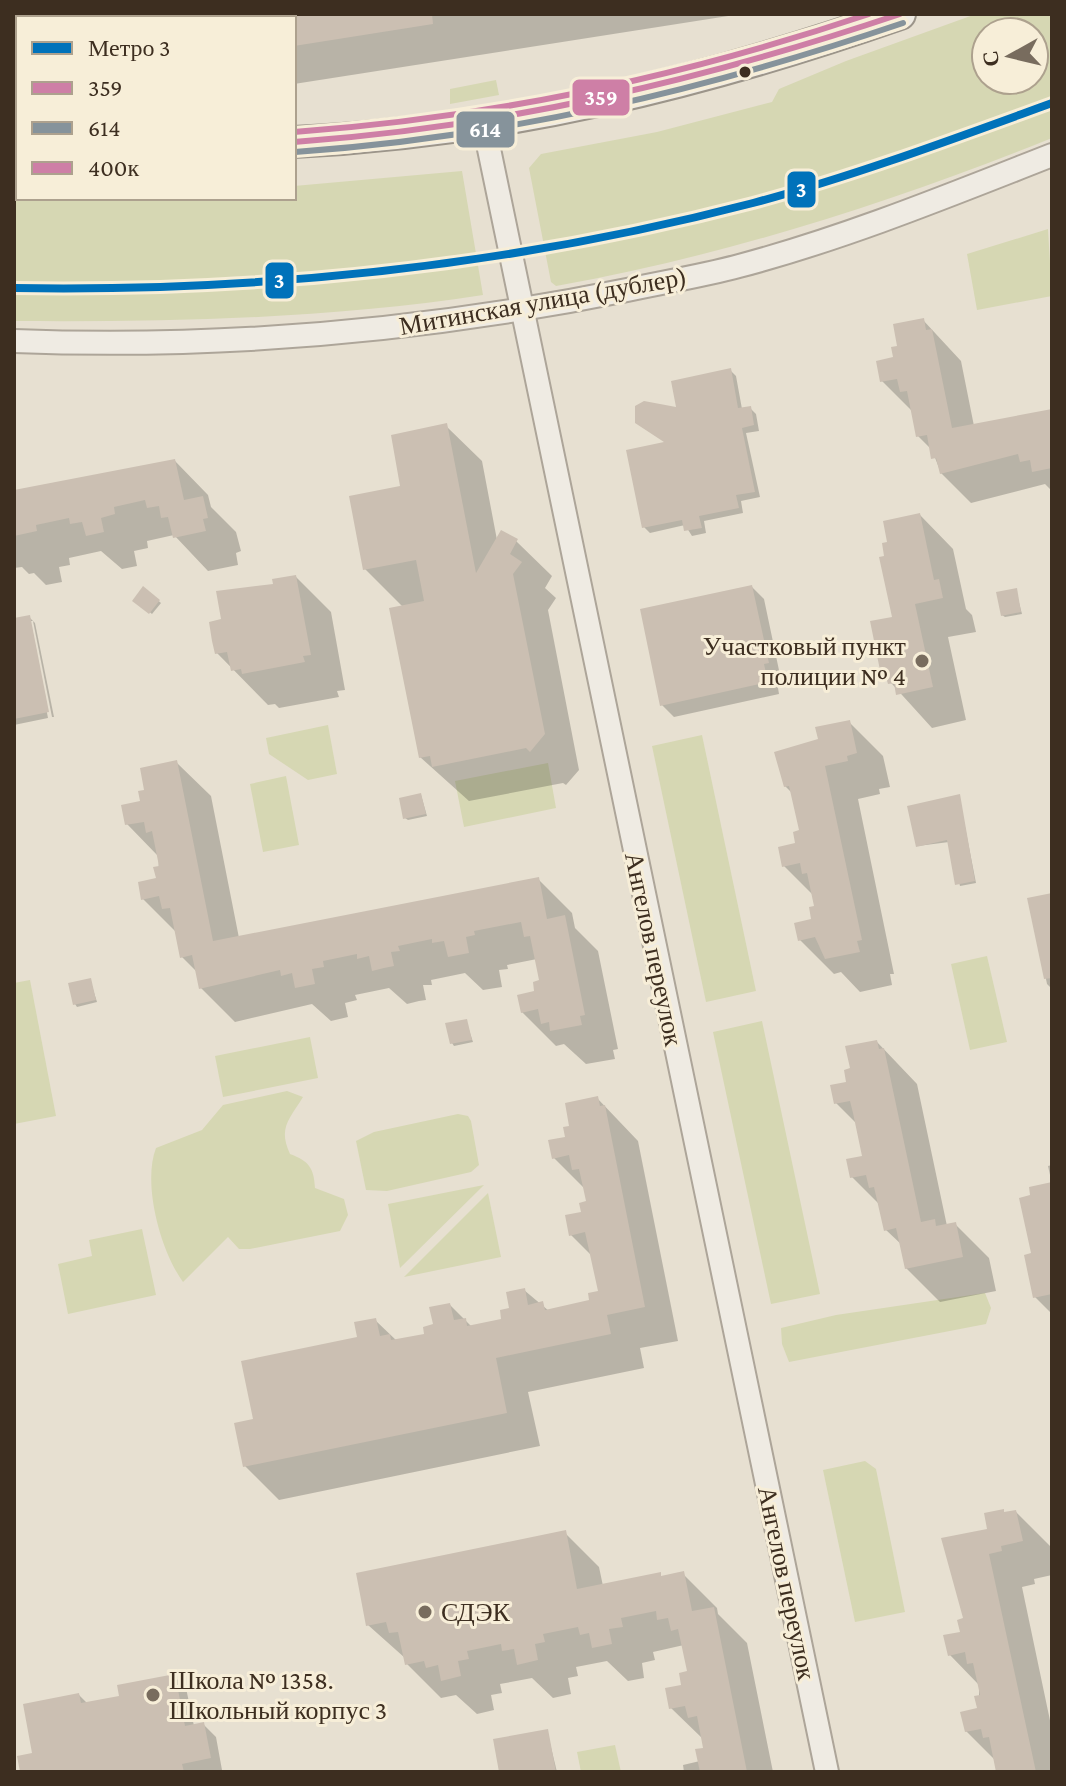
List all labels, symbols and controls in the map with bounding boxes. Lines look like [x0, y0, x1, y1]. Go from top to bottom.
legend [16, 16, 296, 200]
north arrow [970, 16, 1050, 96]
text: Метро 3 [88, 34, 170, 61]
text: С [977, 49, 1004, 68]
unlabelled marker [737, 64, 753, 80]
text: 359 [88, 74, 123, 101]
line badge: 359 [571, 78, 631, 117]
text: 359 [584, 85, 618, 110]
line badge: 614 [455, 110, 516, 149]
text: 614 [88, 114, 120, 141]
text: 614 [469, 117, 501, 142]
text: 400к [88, 154, 139, 181]
line badge: 3 [786, 170, 817, 209]
text: 3 [796, 177, 806, 202]
line badge: 3 [264, 261, 295, 300]
street label: Митинская улица (дублер) [397, 262, 689, 341]
text: 3 [274, 268, 284, 293]
place label: Участковый пункт полиции № 4 [703, 632, 906, 691]
marker: Участковый пункт полиции № 4 [913, 652, 931, 670]
street label: Ангелов переулок [619, 849, 688, 1049]
street label: Ангелов переулок [752, 1483, 821, 1683]
place label: СДЭК [441, 1598, 511, 1627]
marker: СДЭК [416, 1603, 434, 1621]
place label: Школа № 1358. Школьный корпус 3 [169, 1666, 387, 1725]
marker: Школа № 1358. Школьный корпус 3 [144, 1686, 162, 1704]

